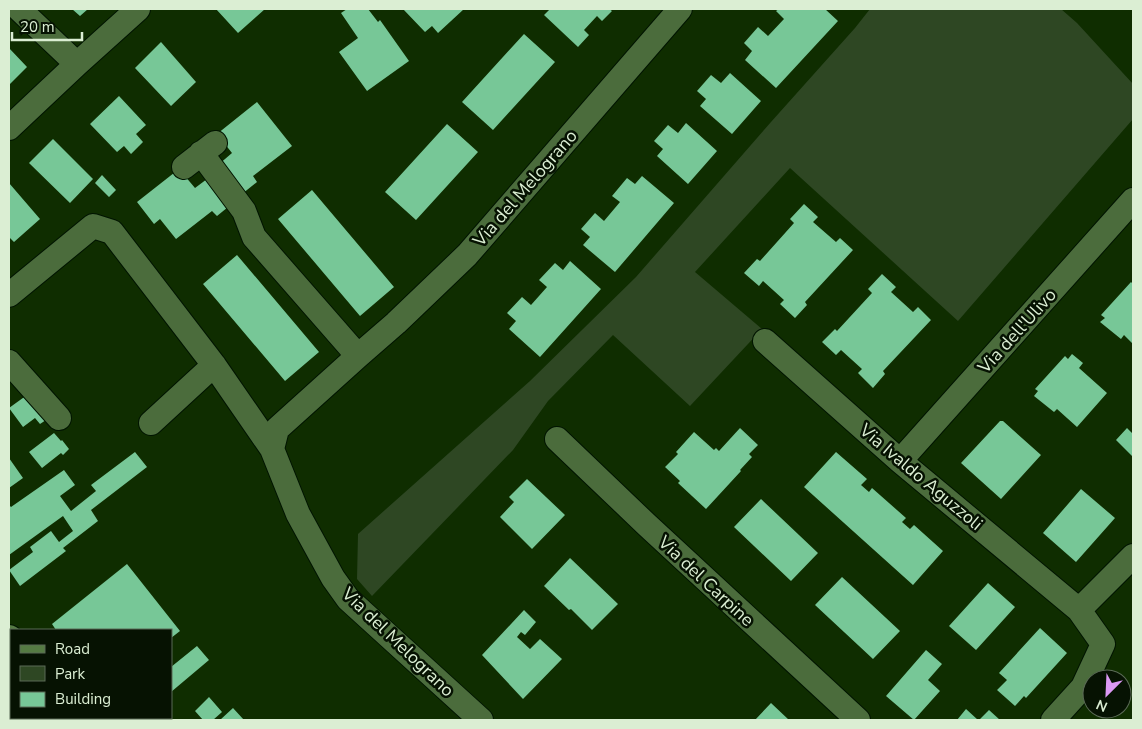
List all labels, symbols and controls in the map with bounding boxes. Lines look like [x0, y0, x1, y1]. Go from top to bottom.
scale bar [12, 10, 82, 42]
text: 20 m [20, 17, 55, 37]
street label: Via del Melograno [467, 124, 582, 252]
street label: Via dell'Ulivo [972, 283, 1062, 379]
street label: Via Ivaldo Aguzzoli [854, 418, 988, 536]
street label: Via del Carpine [652, 530, 759, 632]
street label: Via del Melograno [336, 581, 459, 702]
legend [10, 629, 172, 719]
text: Road [55, 639, 90, 659]
text: Park [55, 664, 85, 684]
north arrow [1082, 669, 1132, 719]
text: Building [55, 689, 111, 709]
text: N [1093, 695, 1111, 716]

